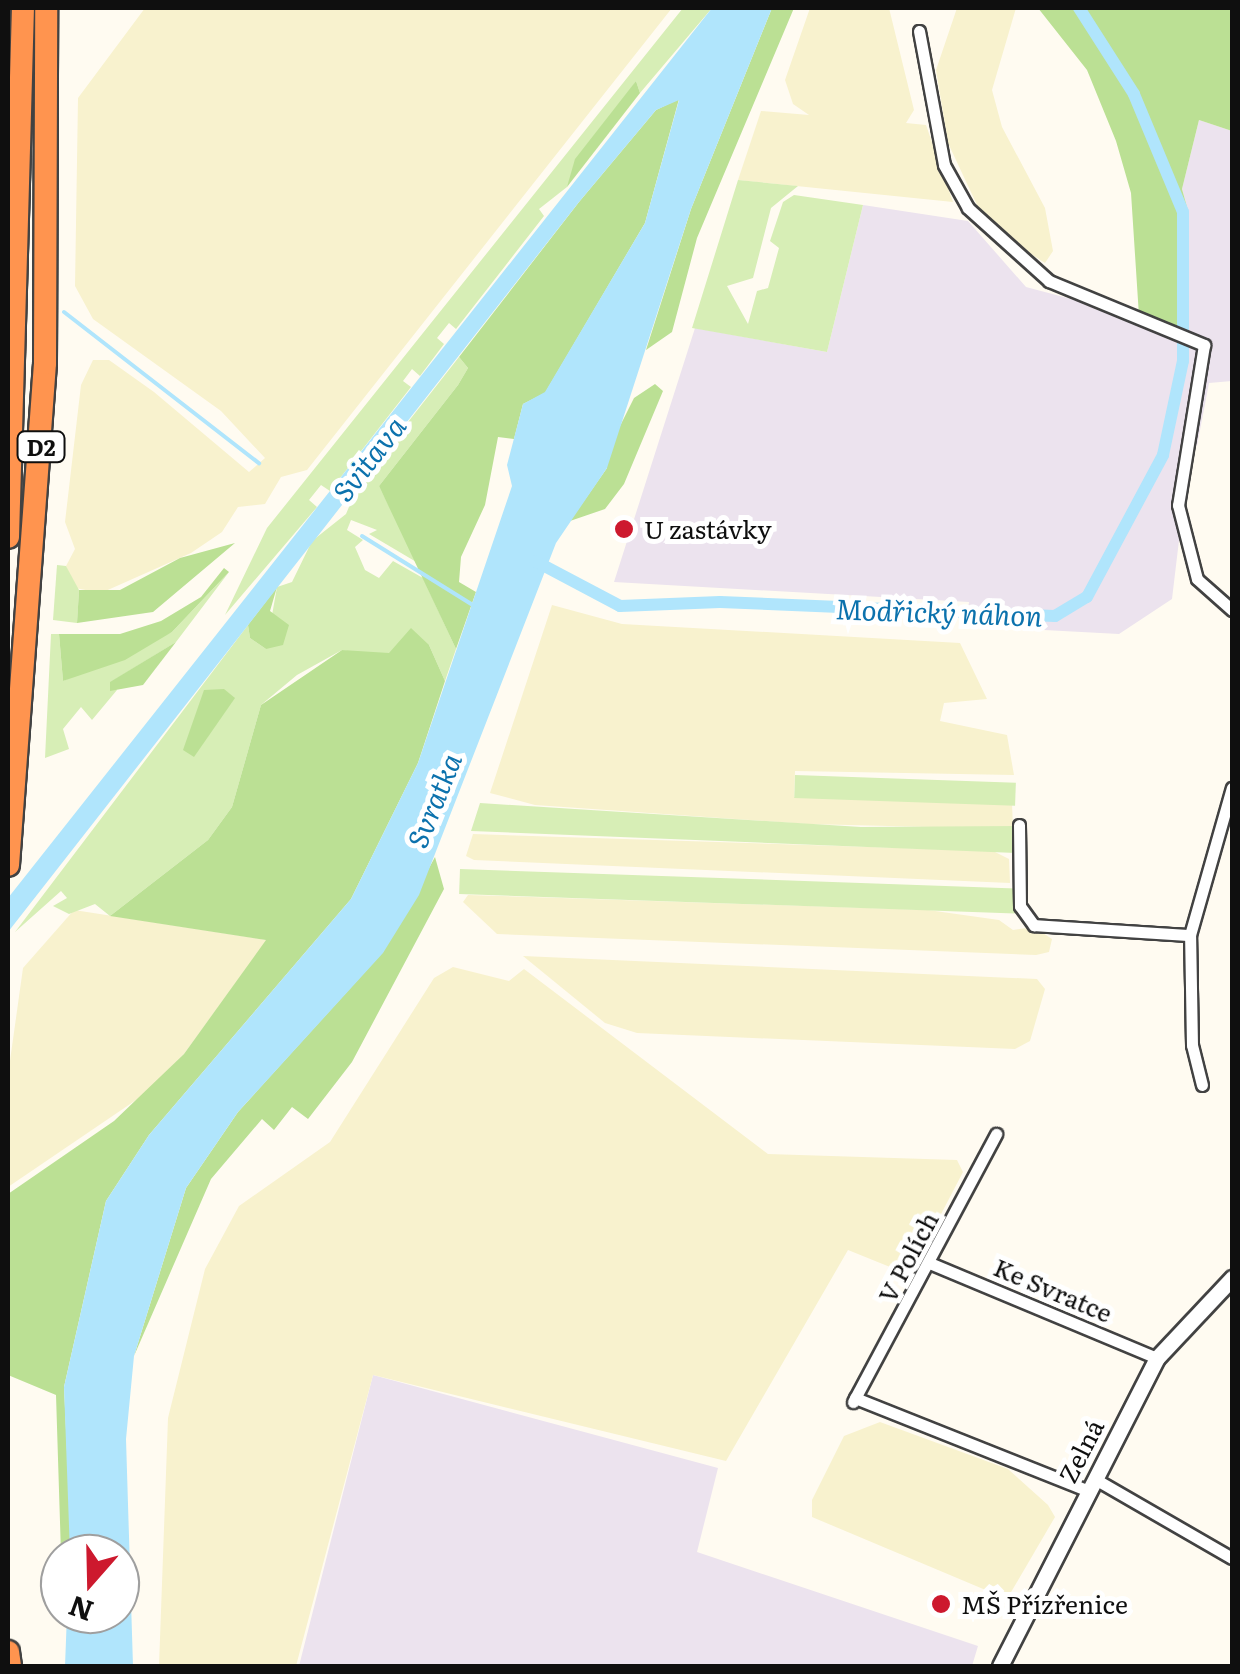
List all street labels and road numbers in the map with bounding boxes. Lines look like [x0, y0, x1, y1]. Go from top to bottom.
road number: D2 [16, 430, 66, 464]
street label: V Polích [872, 1207, 944, 1307]
street label: Ke Svratce [989, 1252, 1117, 1328]
street label: Zelná [1052, 1414, 1110, 1488]

